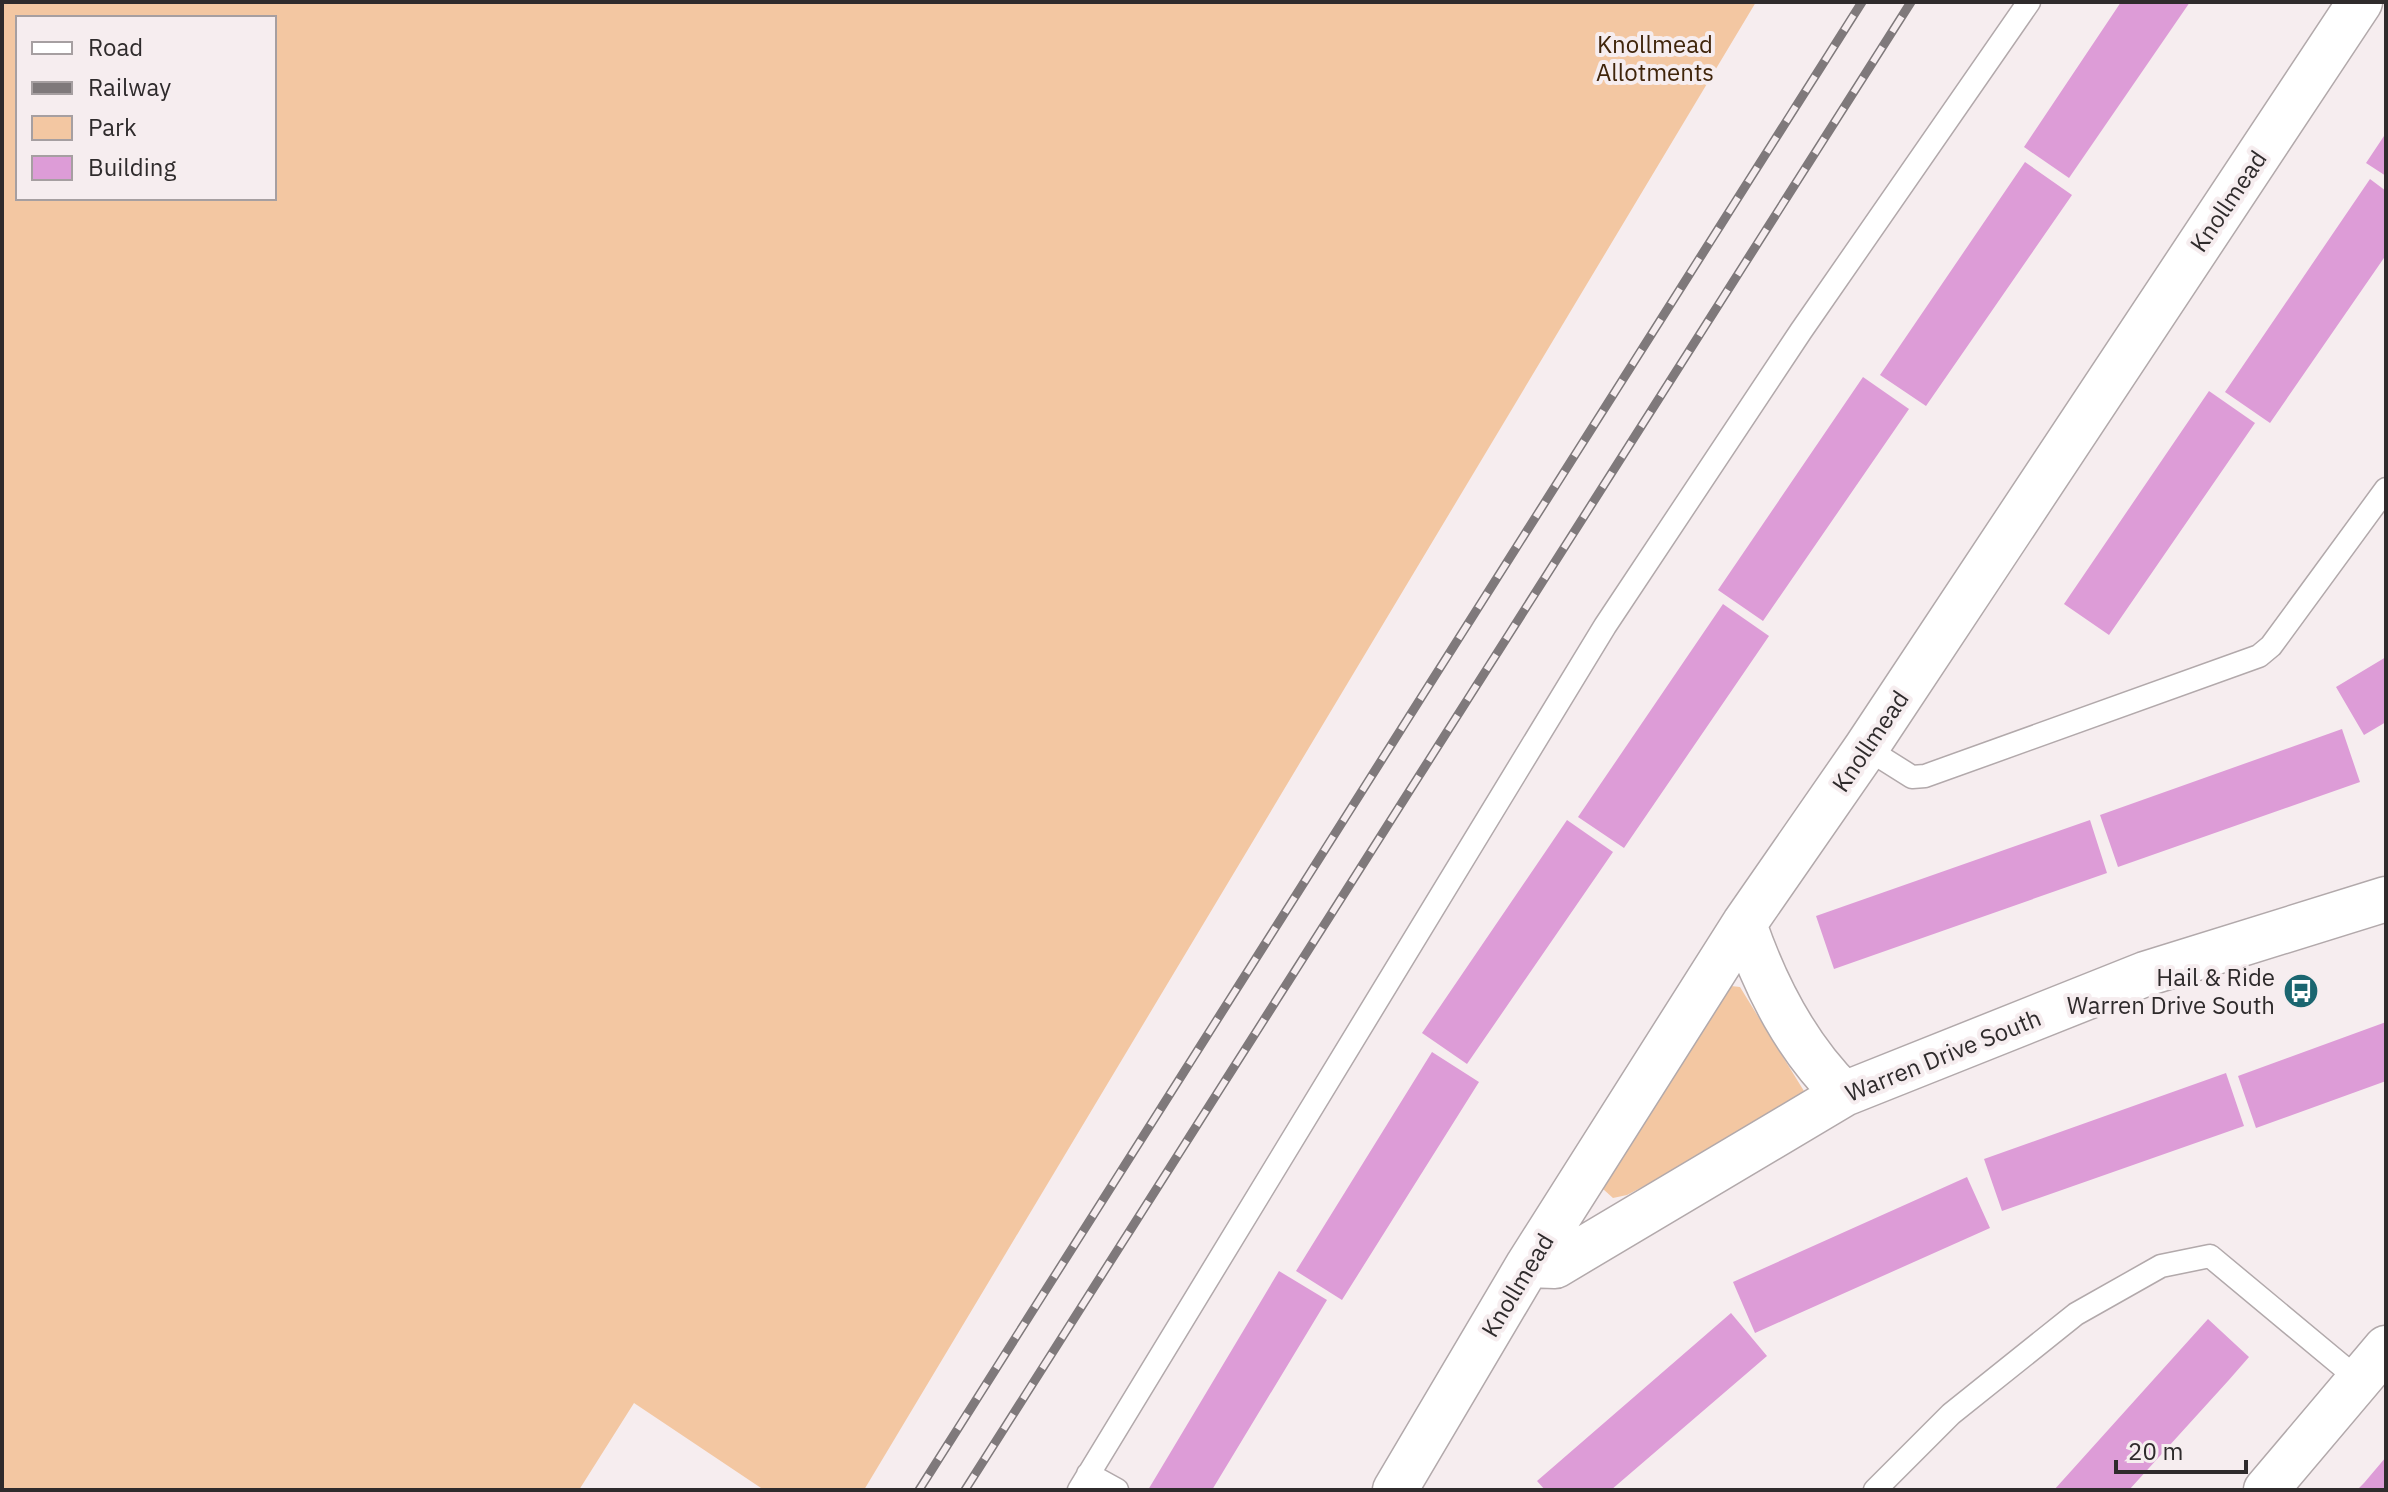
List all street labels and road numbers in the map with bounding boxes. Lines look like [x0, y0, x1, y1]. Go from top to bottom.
street label: Knollmead [2182, 144, 2274, 258]
street label: Knollmead [1824, 684, 1916, 798]
street label: Warren Drive South [1840, 1001, 2046, 1109]
street label: Knollmead [1473, 1227, 1561, 1343]

